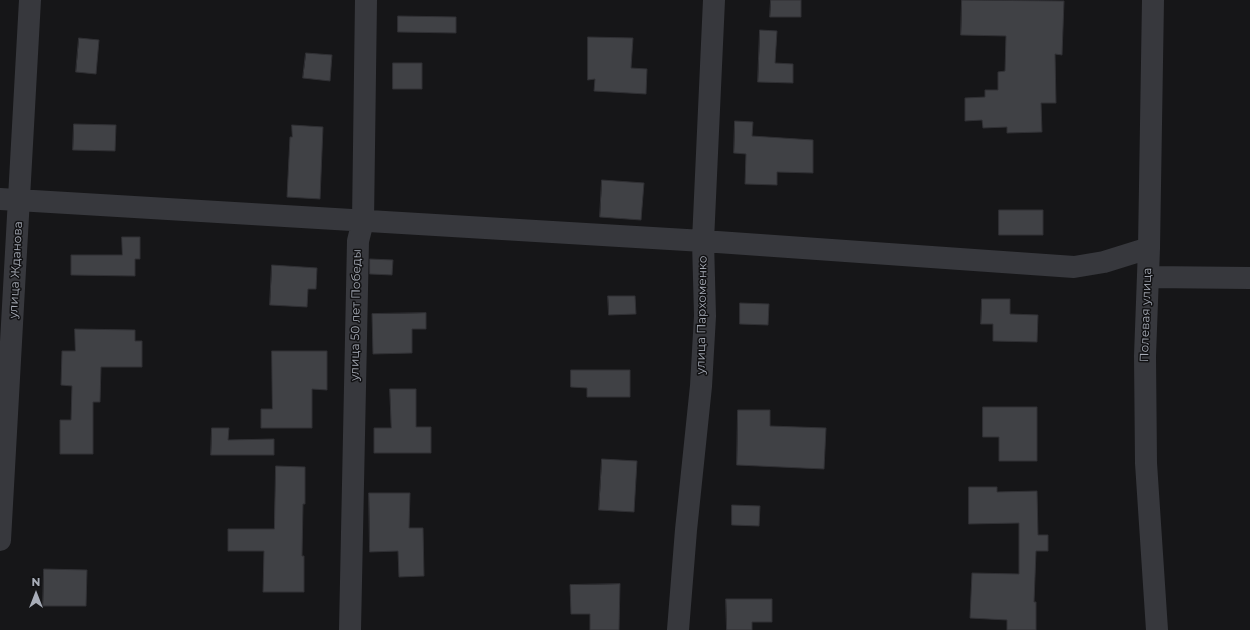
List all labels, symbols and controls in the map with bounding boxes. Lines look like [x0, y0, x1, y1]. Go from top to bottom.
street label: улица Жданова [6, 221, 26, 319]
street label: улица 50 лет Победы [348, 249, 364, 381]
street label: улица Пархоменко [694, 256, 710, 374]
street label: Полевая улица [1137, 267, 1155, 363]
north arrow [16, 574, 56, 614]
text: N [32, 575, 40, 589]

